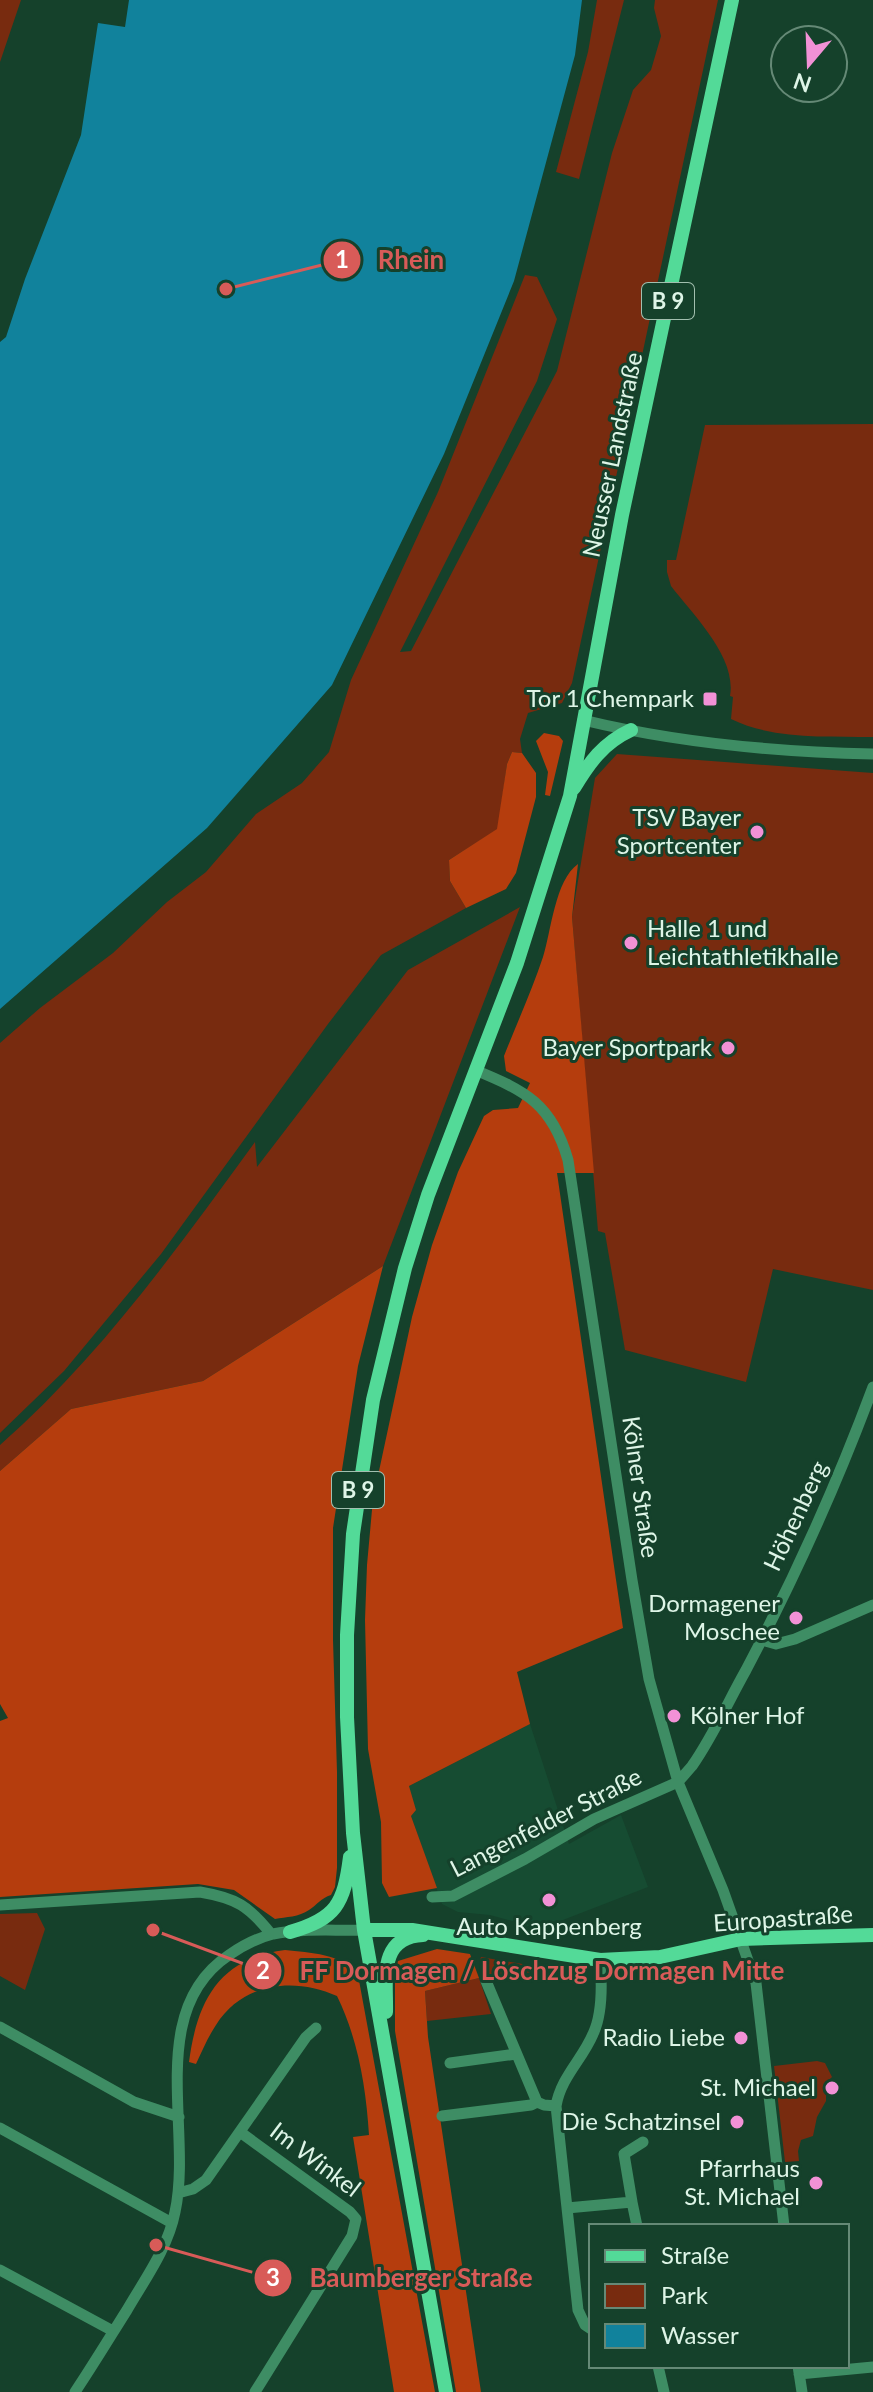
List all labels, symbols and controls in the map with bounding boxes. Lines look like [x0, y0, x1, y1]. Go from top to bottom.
north arrow [769, 24, 849, 104]
text: N [790, 68, 815, 99]
callout: Rhein [322, 235, 460, 285]
text: Rhein [378, 243, 444, 275]
text: 1 [335, 244, 349, 273]
road number: B 9 [642, 283, 694, 319]
street label: Neusser Landstraße [576, 349, 647, 560]
place label: Tor 1 Chempark [527, 683, 695, 712]
marker: Tor 1 Chempark [701, 690, 719, 708]
place label: TSV Bayer Sportcenter [617, 802, 741, 859]
marker: TSV Bayer Sportcenter [748, 823, 766, 841]
place label: Halle 1 und Leichtathletikhalle [647, 913, 839, 970]
marker: Halle 1 und Leichtathletikhalle [622, 934, 640, 952]
place label: Bayer Sportpark [542, 1032, 713, 1061]
marker: Bayer Sportpark [719, 1039, 737, 1057]
street label: Kölner Straße [617, 1414, 666, 1560]
street label: Höhenberg [757, 1456, 833, 1575]
road number: B 9 [332, 1472, 384, 1508]
place label: Dormagener Moschee [648, 1588, 780, 1645]
marker: Dormagener Moschee [787, 1609, 805, 1627]
place label: Kölner Hof [690, 1700, 805, 1729]
marker: Kölner Hof [665, 1707, 683, 1725]
street label: Langenfelder Straße [445, 1761, 646, 1882]
marker: Auto Kappenberg [540, 1891, 558, 1909]
street label: Europastraße [712, 1898, 854, 1937]
place label: Auto Kappenberg [456, 1911, 642, 1940]
callout: FF Dormagen / Löschzug Dormagen Mitte [243, 1946, 801, 1996]
text: FF Dormagen / Löschzug Dormagen Mitte [300, 1954, 785, 1986]
text: 2 [256, 1955, 270, 1984]
place label: Radio Liebe [602, 2022, 725, 2051]
marker: Radio Liebe [732, 2029, 750, 2047]
place label: St. Michael [700, 2072, 816, 2101]
marker: St. Michael [823, 2079, 841, 2097]
place label: Die Schatzinsel [562, 2106, 721, 2135]
marker: Die Schatzinsel [728, 2113, 746, 2131]
street label: Im Winkel [265, 2115, 367, 2202]
place label: Pfarrhaus St. Michael [684, 2153, 800, 2210]
marker: Pfarrhaus St. Michael [807, 2174, 825, 2192]
legend [589, 2224, 849, 2368]
text: Straße [661, 2240, 729, 2269]
callout: Baumberger Straße [253, 2253, 549, 2303]
text: Baumberger Straße [309, 2261, 533, 2293]
text: 3 [266, 2262, 280, 2291]
text: Park [661, 2280, 709, 2309]
text: Wasser [661, 2320, 739, 2349]

